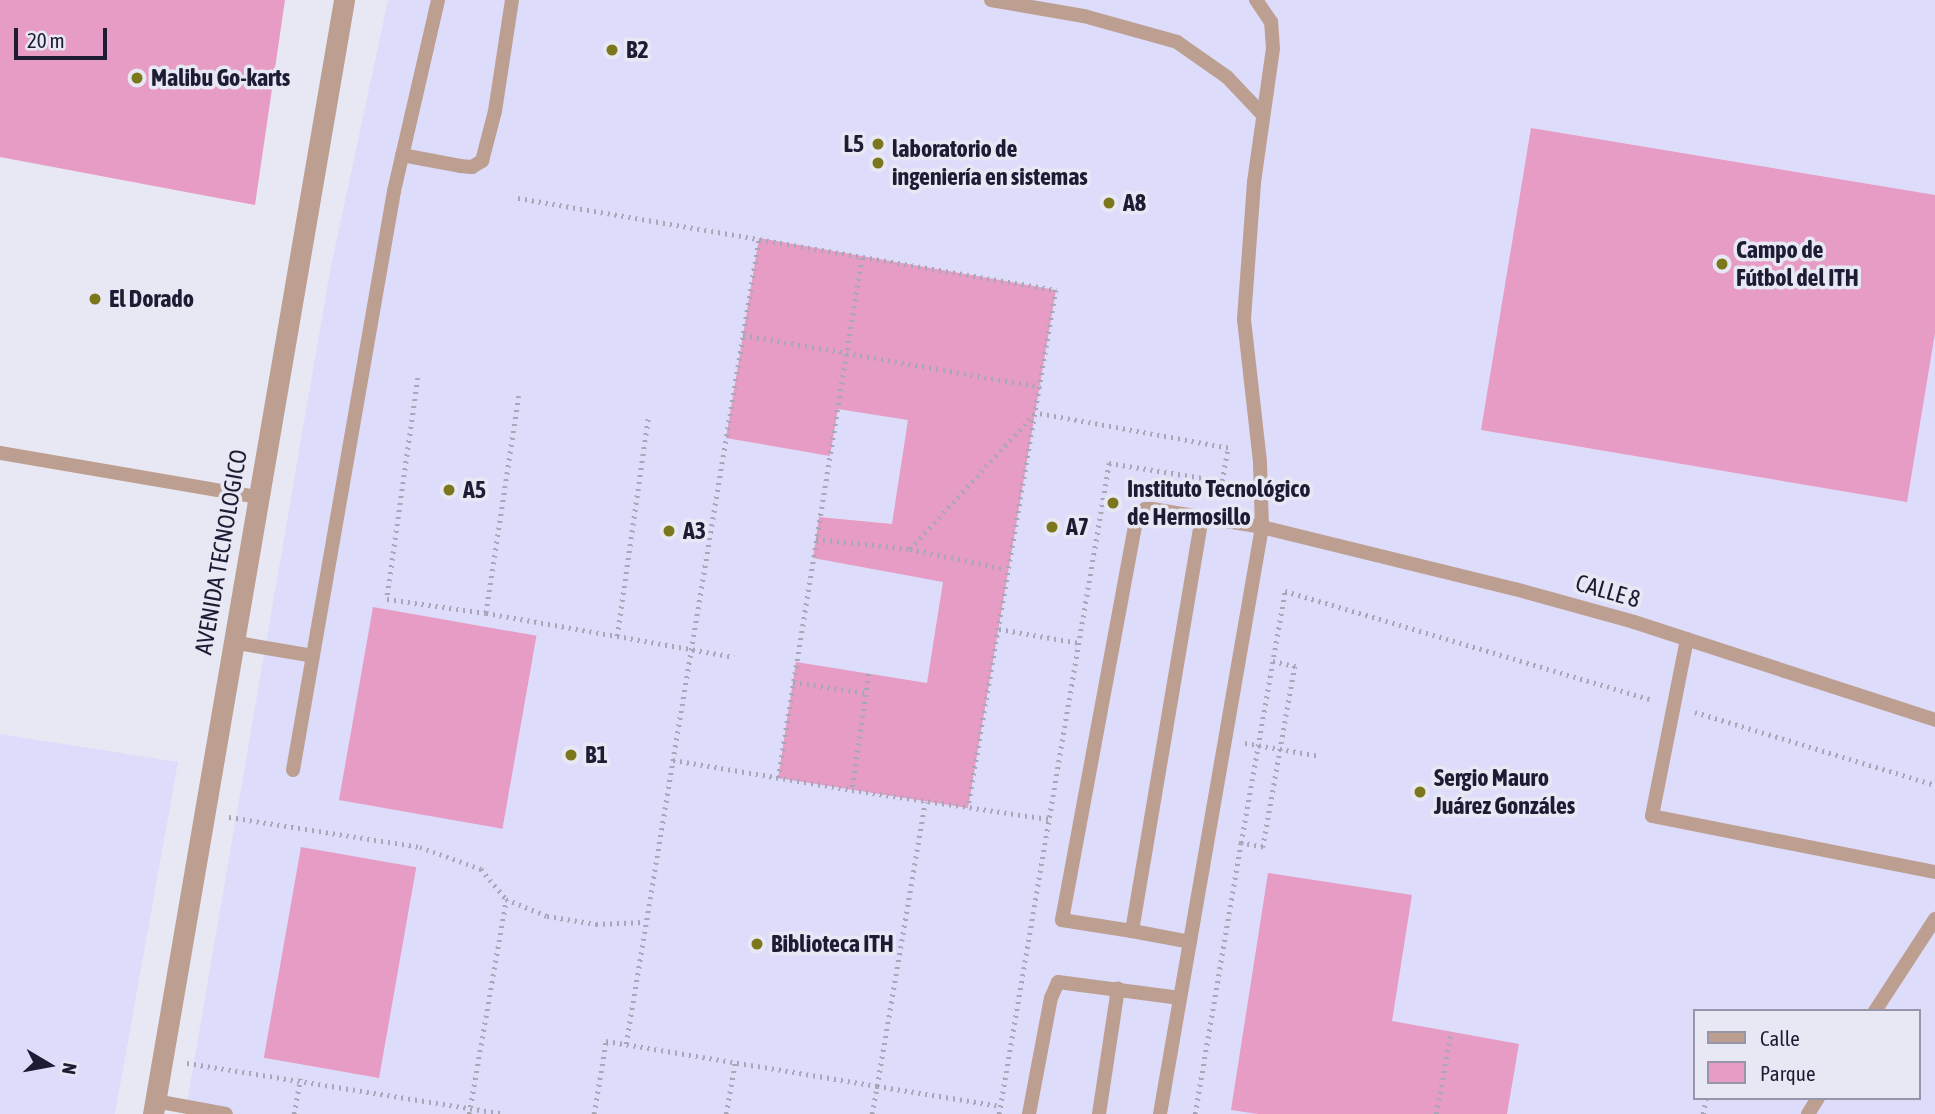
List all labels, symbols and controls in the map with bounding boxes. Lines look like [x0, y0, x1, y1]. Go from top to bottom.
scale bar [18, 14, 110, 58]
text: 20 m [27, 28, 65, 52]
place label: B2 [626, 36, 649, 64]
marker: B2 [604, 42, 620, 58]
place label: Malibu Go-karts [151, 64, 290, 92]
marker: Malibu Go-karts [129, 70, 145, 86]
place label: L5 [843, 130, 864, 158]
place label: laboratorio de ingeniería en sistemas [892, 135, 1088, 191]
marker: L5 [870, 136, 886, 152]
marker: laboratorio de ingeniería en sistemas [870, 155, 886, 171]
place label: A8 [1123, 189, 1146, 217]
marker: A8 [1101, 195, 1117, 211]
place label: Campo de Fútbol del ITH [1736, 236, 1859, 292]
marker: Campo de Fútbol del ITH [1714, 256, 1730, 272]
place label: El Dorado [109, 285, 194, 313]
marker: El Dorado [87, 291, 103, 307]
street label: AVENIDA TECNOLOGICO [189, 447, 253, 657]
place label: Instituto Tecnológico de Hermosillo [1127, 475, 1310, 531]
place label: A5 [463, 476, 486, 504]
marker: A5 [441, 482, 457, 498]
marker: Instituto Tecnológico de Hermosillo [1105, 495, 1121, 511]
place label: A7 [1066, 513, 1089, 541]
place label: A3 [683, 517, 706, 545]
marker: A7 [1044, 519, 1060, 535]
marker: A3 [661, 523, 677, 539]
street label: CALLE 8 [1572, 568, 1644, 614]
place label: B1 [585, 741, 608, 769]
marker: B1 [563, 747, 579, 763]
place label: Sergio Mauro Juárez Gonzáles [1434, 764, 1575, 820]
marker: Sergio Mauro Juárez Gonzáles [1412, 784, 1428, 800]
place label: Biblioteca ITH [771, 930, 894, 958]
marker: Biblioteca ITH [749, 936, 765, 952]
legend [1694, 1009, 1921, 1100]
text: Calle [1760, 1026, 1800, 1050]
north arrow [14, 1030, 84, 1100]
text: N [58, 1061, 81, 1076]
text: Parque [1760, 1061, 1815, 1085]

